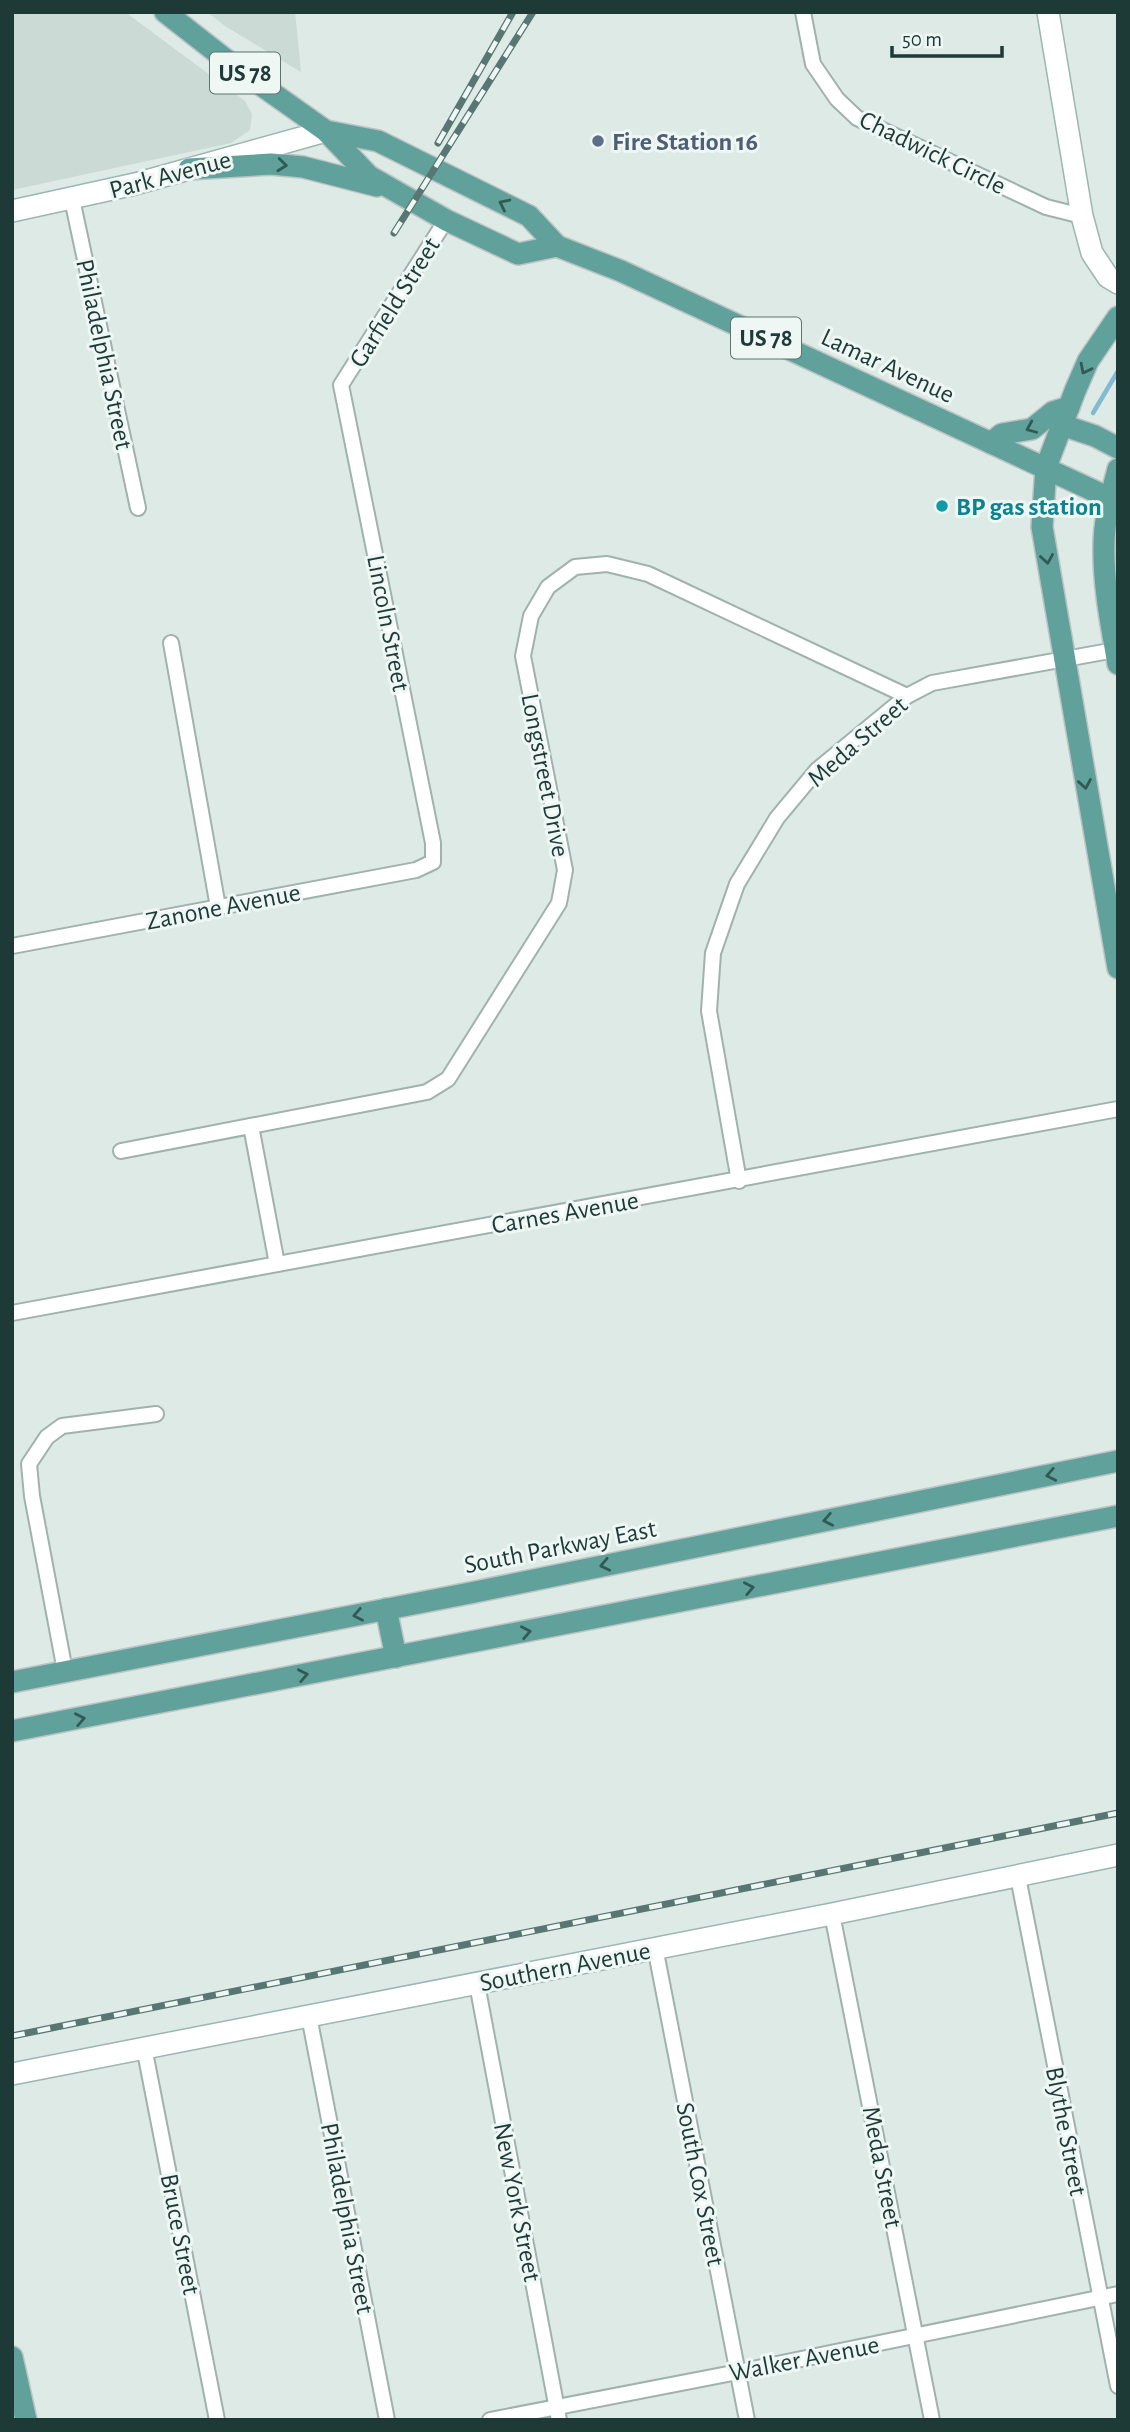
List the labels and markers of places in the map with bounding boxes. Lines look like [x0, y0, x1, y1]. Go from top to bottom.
place label: Fire Station 16 [612, 129, 758, 155]
marker: Fire Station 16 [590, 133, 606, 149]
place label: BP gas station [956, 494, 1102, 520]
marker: BP gas station [934, 498, 950, 514]

